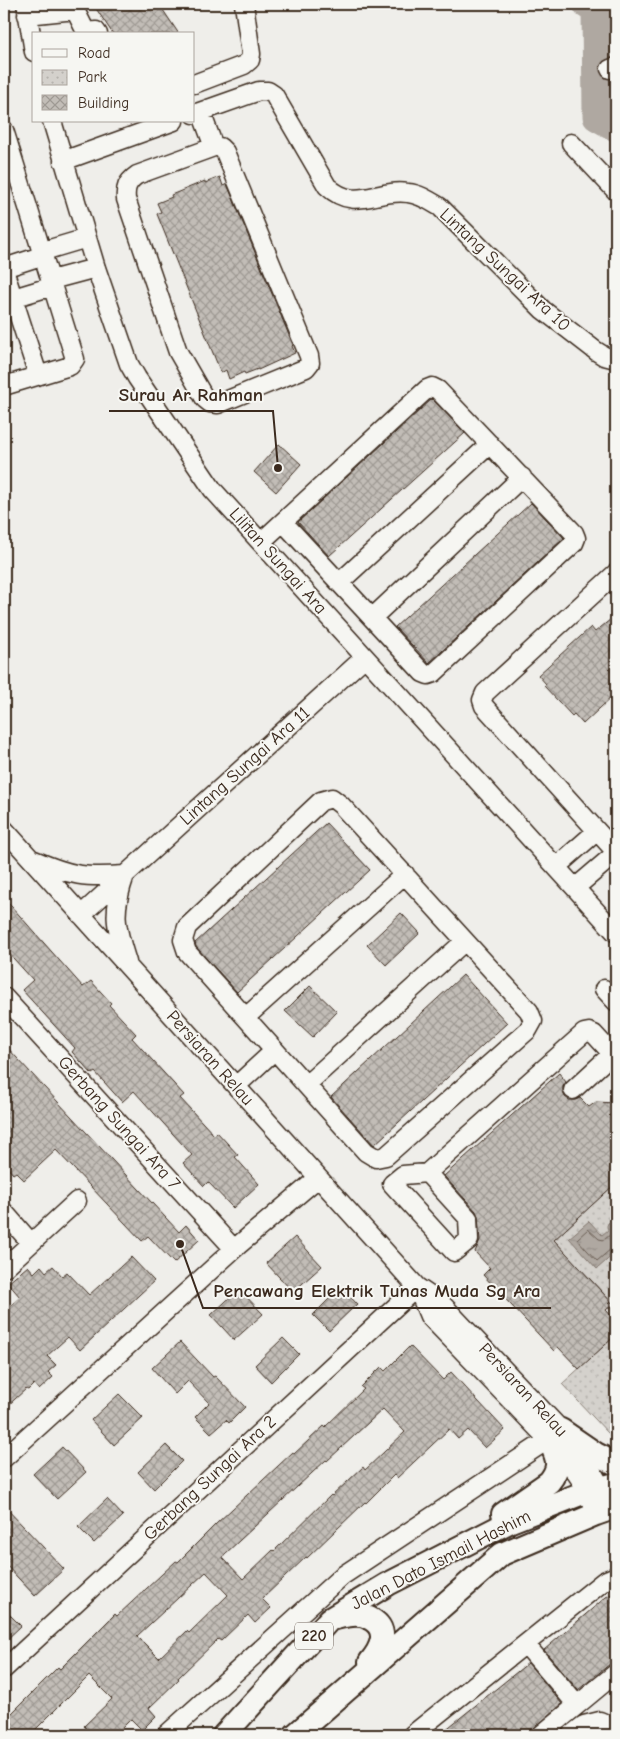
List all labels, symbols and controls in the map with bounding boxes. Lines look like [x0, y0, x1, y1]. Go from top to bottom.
legend [32, 32, 195, 122]
text: Road [78, 44, 110, 62]
text: Park [78, 68, 107, 86]
text: Building [78, 94, 129, 112]
street label: Lintang Sungai Ara 10 [435, 204, 575, 336]
callout: Surau Ar Rahman [109, 377, 273, 411]
text: Surau Ar Rahman [119, 384, 263, 406]
street label: Lilitan Sungai Ara [225, 504, 331, 618]
street label: Lintang Sungai Ara 11 [176, 702, 314, 830]
street label: Persiaran Relau [162, 1006, 258, 1110]
street label: Gerbang Sungai Ara 7 [53, 1052, 185, 1195]
callout: Pencawang Elektrik Tunas Muda Sg Ara [203, 1274, 551, 1308]
text: Pencawang Elektrik Tunas Muda Sg Ara [213, 1280, 541, 1302]
street label: Persiaran Relau [474, 1339, 572, 1441]
street label: Gerbang Sungai Ara 2 [139, 1411, 281, 1545]
street label: Jalan Dato Ismail Hashim [348, 1506, 534, 1614]
road number: 220 [295, 1622, 333, 1650]

